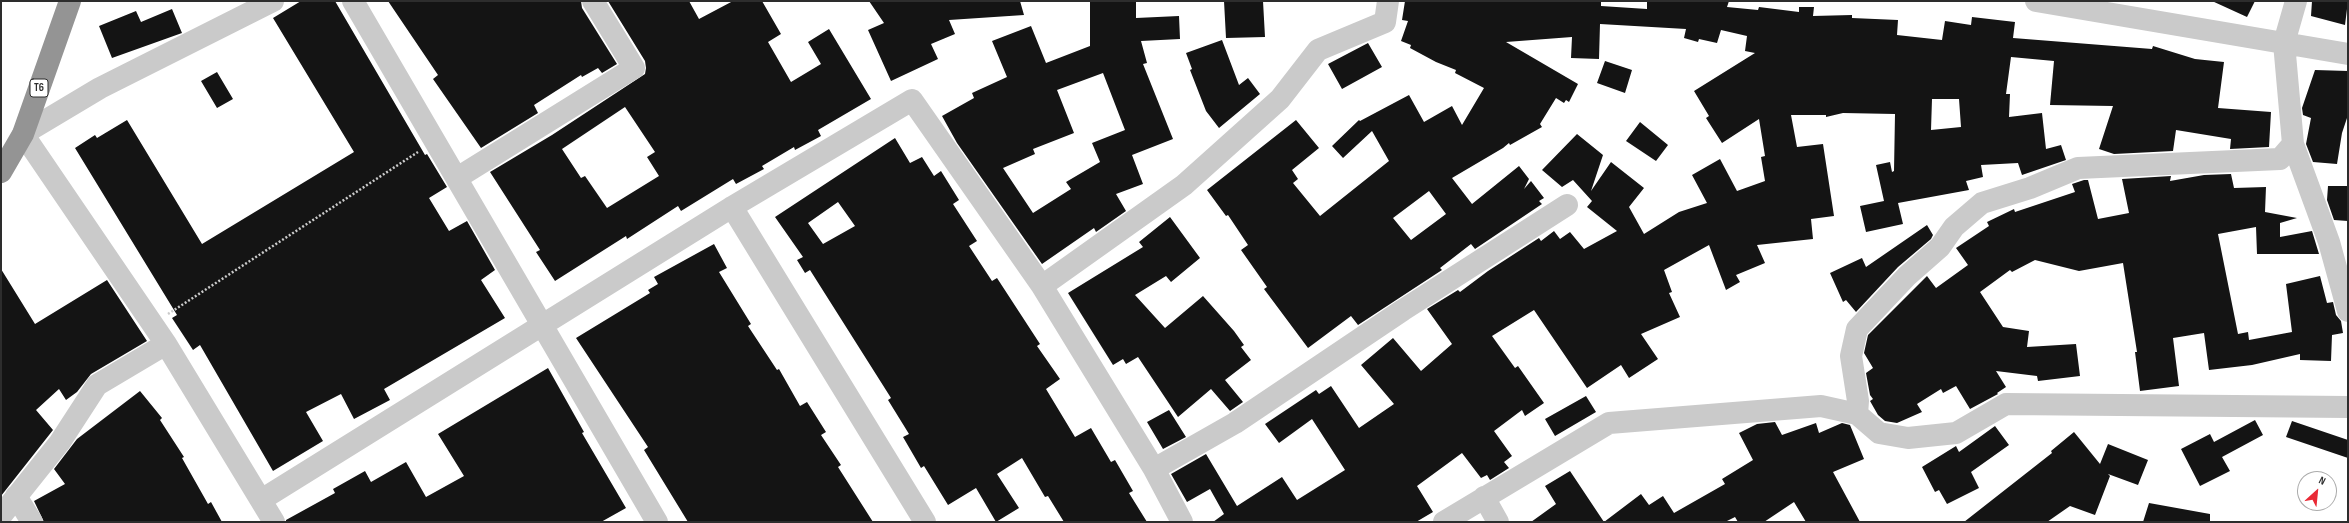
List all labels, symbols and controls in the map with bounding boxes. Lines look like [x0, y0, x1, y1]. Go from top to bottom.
road number: T6 [30, 79, 48, 97]
north arrow [2297, 471, 2337, 511]
text: N [2317, 474, 2328, 488]

